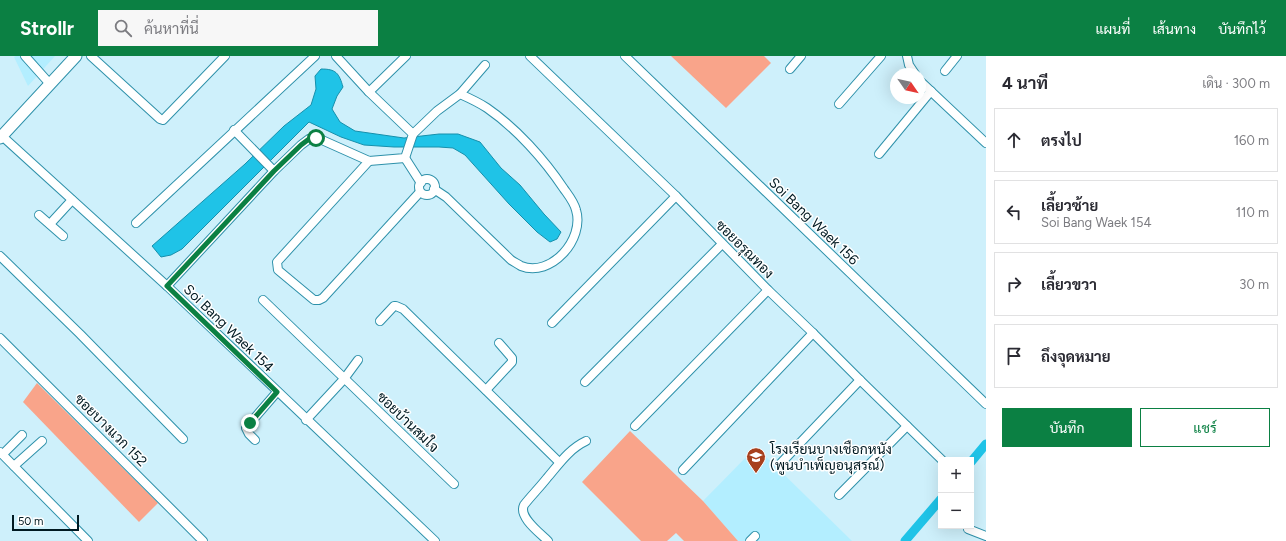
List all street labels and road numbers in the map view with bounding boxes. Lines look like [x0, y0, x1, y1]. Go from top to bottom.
street label: Soi Bang Waek 156 [765, 174, 862, 269]
street label: ซอยอรุณทอง [711, 217, 777, 283]
street label: Soi Bang Waek 154 [180, 281, 278, 376]
street label: ซอยบ้านสมใจ [373, 388, 443, 456]
street label: ซอยบางแวก 152 [71, 391, 150, 470]

